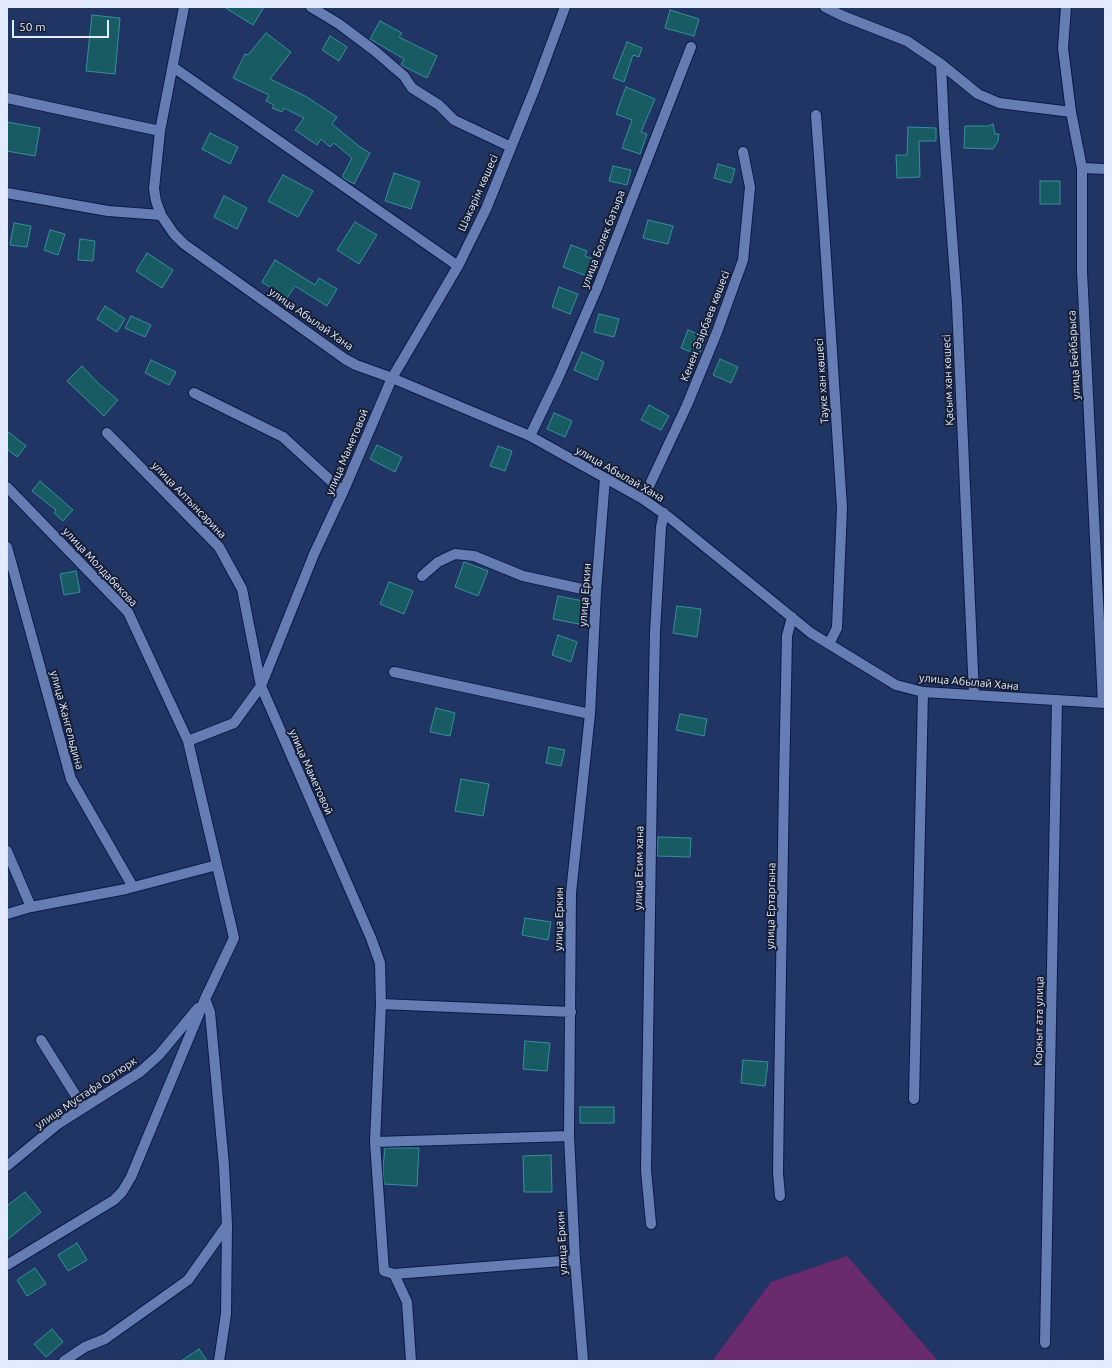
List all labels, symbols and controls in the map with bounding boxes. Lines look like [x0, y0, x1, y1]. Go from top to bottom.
scale bar [14, 12, 111, 38]
text: 50 m [19, 20, 46, 33]
street label: Шәкәрім көшесі [455, 153, 501, 233]
street label: улица Болек батыра [578, 188, 628, 290]
street label: Кенен Әзірбаев көшесі [678, 269, 732, 383]
street label: улица Абылай Хана [266, 285, 356, 353]
street label: улица Бейбарыса [1065, 310, 1083, 400]
street label: Қасым хан көшесі [940, 334, 956, 426]
street label: Тәуке хан көшесі [812, 338, 832, 424]
street label: улица Маметовой [323, 407, 371, 497]
street label: улица Абылай Хана [573, 443, 667, 505]
street label: улица Алтынсарина [149, 459, 229, 541]
street label: улица Молдабекова [60, 525, 140, 609]
street label: улица Еркин [576, 563, 594, 627]
street label: улица Жангельдина [47, 669, 87, 771]
street label: улица Абылай Хана [919, 671, 1019, 693]
street label: улица Маметовой [286, 727, 336, 817]
street label: улица Есим хана [632, 826, 646, 910]
street label: улица Ертаргына [764, 862, 778, 950]
street label: улица Еркин [552, 887, 566, 951]
street label: Коркыт ата улица [1032, 976, 1046, 1066]
street label: улица Мустафа Озтюрк [33, 1054, 139, 1132]
street label: улица Еркин [554, 1211, 570, 1275]

